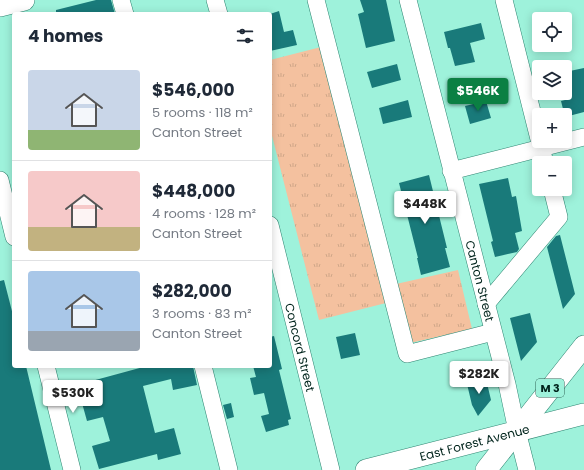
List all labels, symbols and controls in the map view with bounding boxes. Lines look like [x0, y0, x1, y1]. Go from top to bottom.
map controls [532, 12, 572, 196]
button: locate [532, 12, 572, 52]
text: 4 homes [28, 24, 103, 48]
icon: filters [234, 25, 256, 47]
button: layers [532, 60, 572, 100]
text: $546,000 [152, 78, 235, 102]
pin: $546K [450, 78, 506, 112]
text: $546K [456, 81, 500, 100]
icon: home [60, 86, 108, 134]
text: 5 rooms · 118 m² [152, 103, 253, 122]
button: + [532, 108, 572, 148]
text: Canton Street [152, 123, 242, 142]
button: − [532, 156, 572, 196]
text: $448,000 [152, 179, 235, 203]
icon: home [60, 187, 108, 235]
pin: $448K [397, 191, 453, 225]
text: $448K [403, 194, 447, 213]
text: 4 rooms · 128 m² [152, 204, 256, 223]
text: Canton Street [152, 224, 242, 243]
street label: Canton Street [462, 238, 499, 323]
text: $282,000 [152, 279, 232, 303]
icon: home [60, 287, 108, 335]
street label: Concord Street [281, 301, 320, 393]
text: 3 rooms · 83 m² [152, 304, 252, 323]
text: Canton Street [152, 324, 242, 343]
pin: $282K [451, 361, 507, 395]
text: $282K [459, 364, 499, 383]
road number: M 3 [536, 379, 564, 397]
pin: $530K [45, 380, 101, 414]
text: $530K [52, 383, 94, 402]
street label: East Forest Avenue [418, 420, 531, 464]

